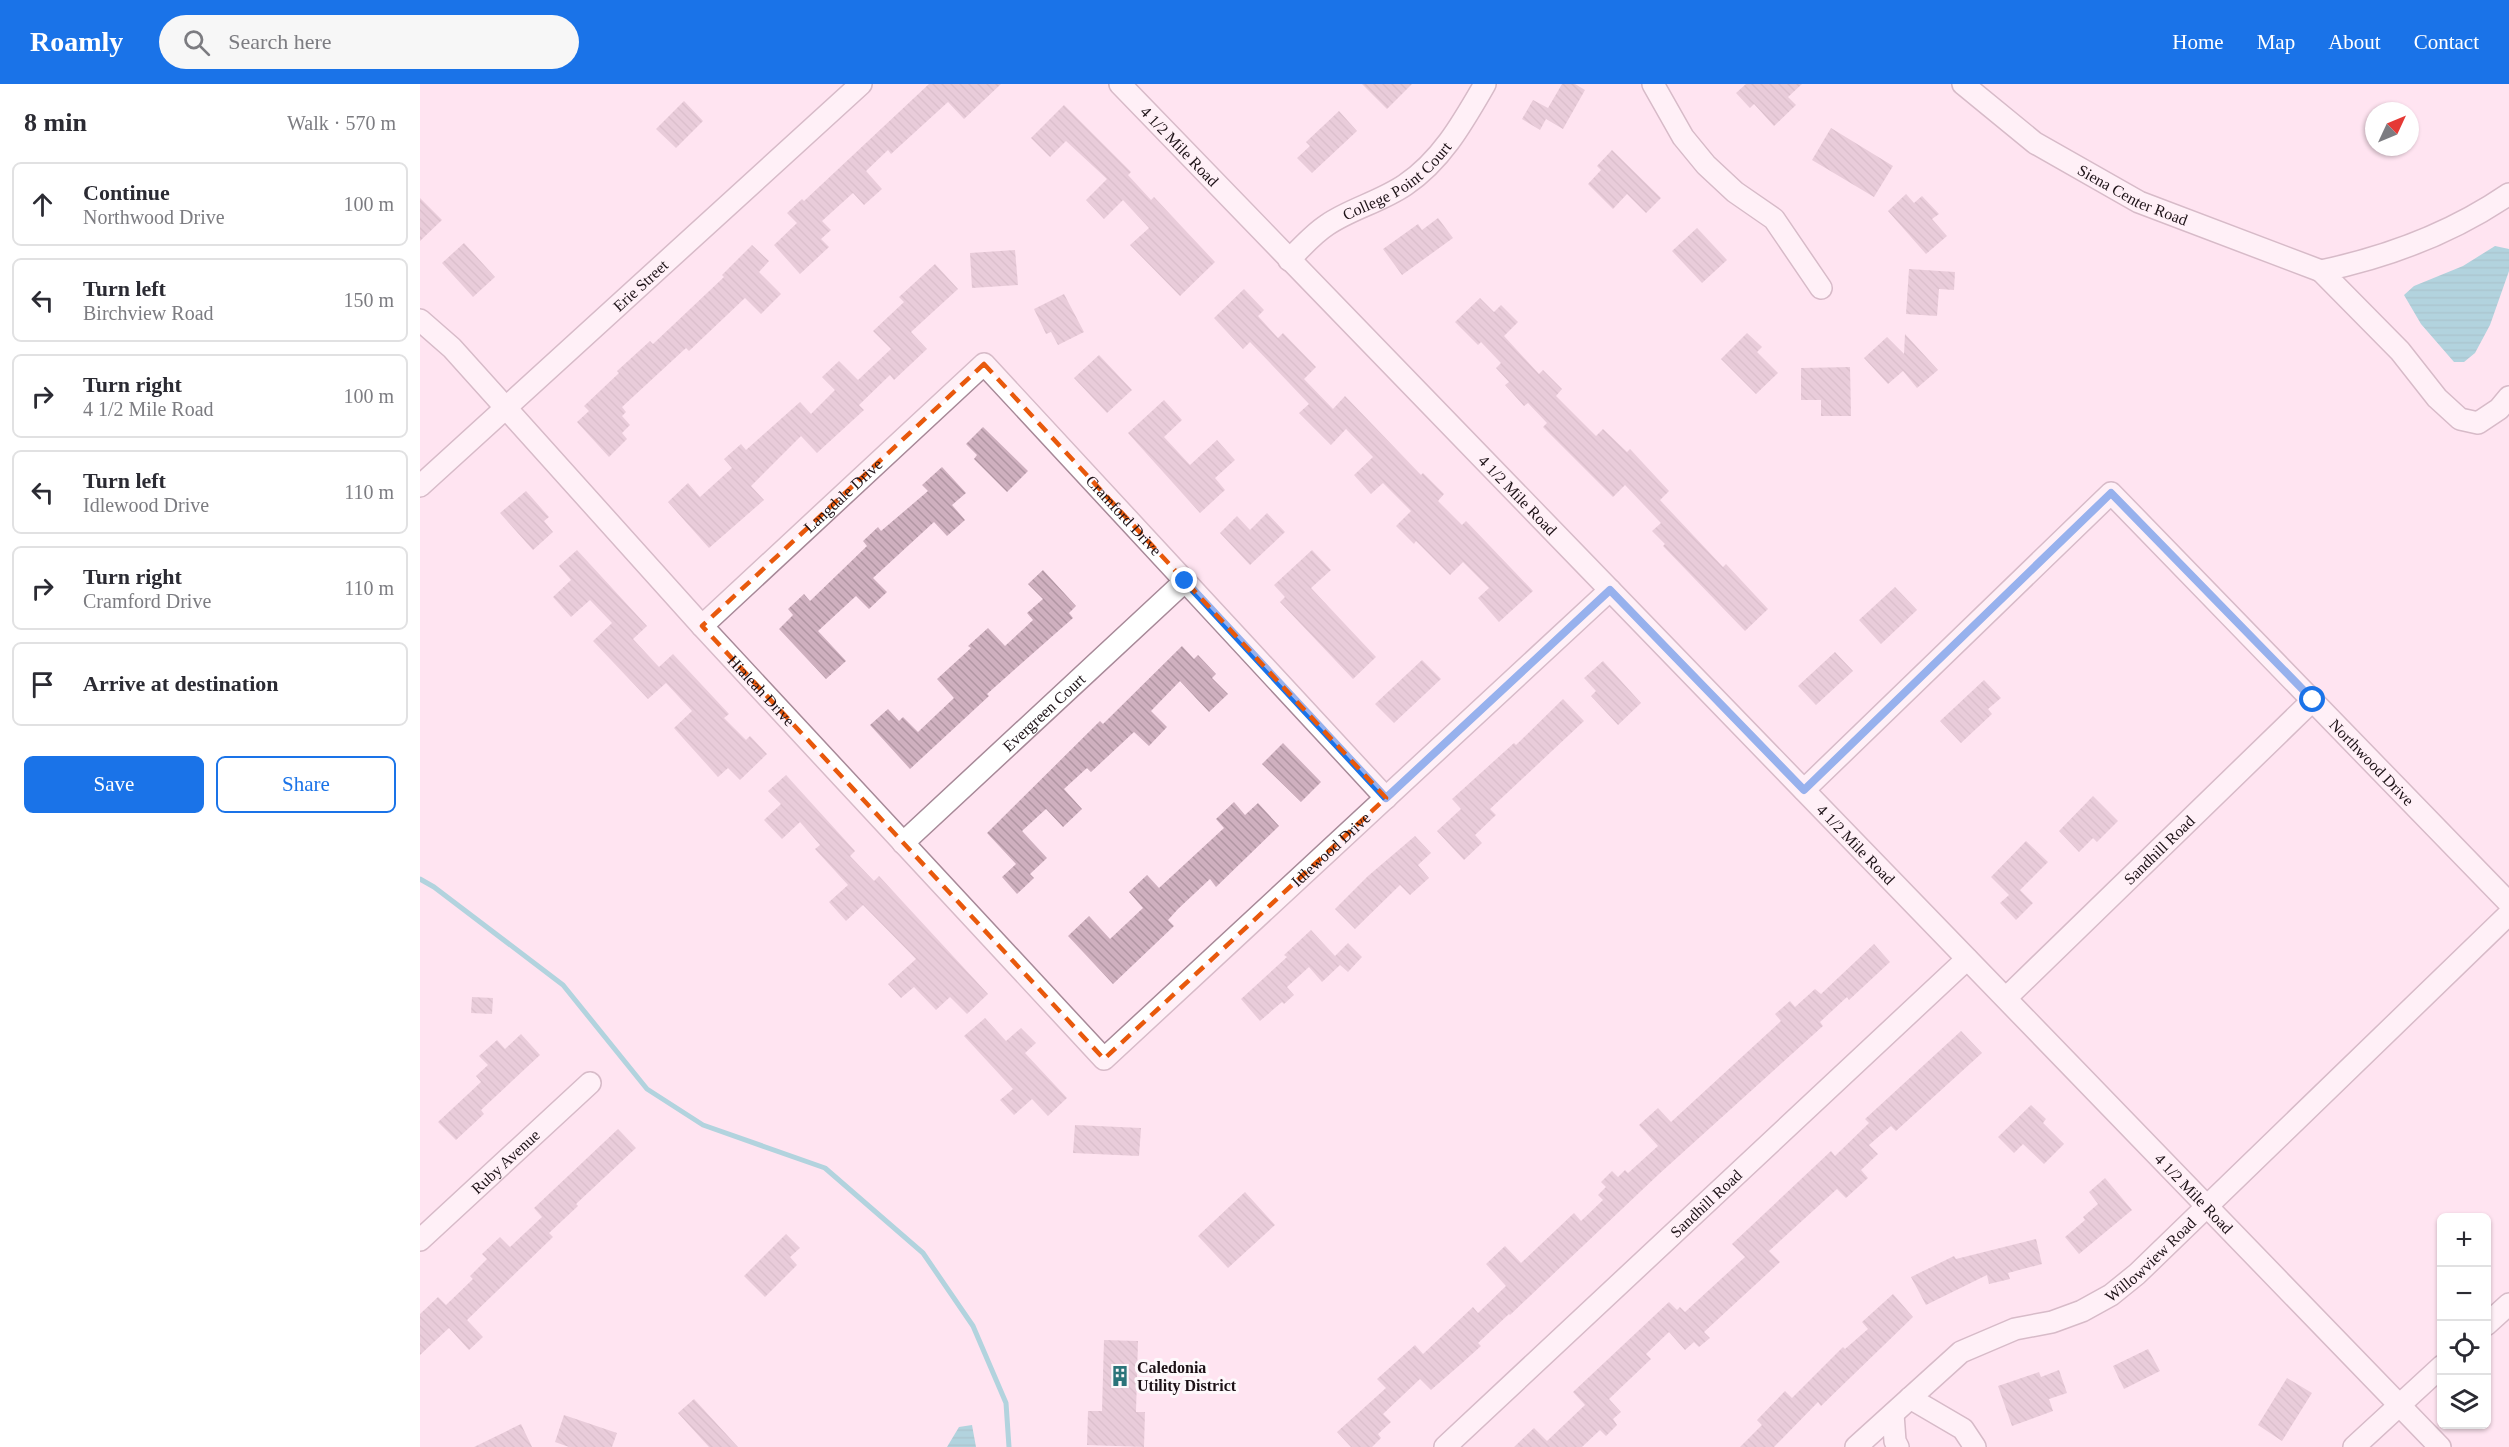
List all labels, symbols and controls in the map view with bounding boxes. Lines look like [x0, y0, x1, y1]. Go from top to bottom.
search box [159, 15, 579, 69]
text: Roamly [30, 26, 123, 57]
icon: search [180, 26, 213, 59]
text: Search here [228, 29, 332, 54]
text: Home [2172, 30, 2224, 54]
text: Map [2257, 30, 2295, 54]
text: About [2328, 30, 2381, 54]
text: Contact [2414, 30, 2479, 54]
north arrow [2365, 102, 2419, 156]
street label: 4 1/2 Mile Road [1137, 103, 1222, 190]
text: 8 min [24, 108, 87, 137]
text: Walk · 570 m [287, 112, 396, 134]
street label: College Point Court [1340, 138, 1455, 223]
street label: Siena Center Road [2075, 161, 2190, 229]
text: Continue [83, 180, 170, 205]
icon: ahead [26, 188, 59, 221]
text: 100 m [343, 193, 394, 215]
text: Northwood Drive [83, 206, 225, 228]
street label: Erie Street [610, 256, 672, 315]
text: Turn left [83, 276, 166, 301]
icon: left [26, 284, 59, 317]
text: 150 m [343, 289, 394, 311]
text: Birchview Road [83, 302, 214, 324]
text: Turn right [83, 372, 182, 397]
icon: right [26, 380, 59, 413]
text: 100 m [343, 385, 394, 407]
text: 4 1/2 Mile Road [83, 398, 214, 420]
street label: 4 1/2 Mile Road [1475, 452, 1560, 539]
street label: Langdale Drive [801, 455, 885, 536]
text: Turn left [83, 468, 166, 493]
street label: Cramford Drive [1083, 472, 1165, 559]
icon: left [26, 476, 59, 509]
text: 110 m [344, 481, 394, 503]
text: Idlewood Drive [83, 494, 209, 516]
text: Turn right [83, 564, 182, 589]
route end [1171, 567, 1197, 593]
icon: right [26, 572, 59, 605]
text: 110 m [344, 577, 394, 599]
text: Cramford Drive [83, 590, 211, 612]
street label: Hialeah Drive [724, 652, 798, 729]
icon: arrive [26, 668, 59, 701]
street label: Evergreen Court [999, 670, 1089, 755]
text: Arrive at destination [83, 671, 279, 696]
route start [2299, 686, 2325, 712]
street label: Northwood Drive [2326, 716, 2417, 809]
button: Save [24, 756, 204, 813]
button: Share [216, 756, 396, 813]
street label: 4 1/2 Mile Road [1813, 801, 1898, 888]
street label: Idlewood Drive [1288, 809, 1374, 890]
street label: Sandhill Road [2121, 812, 2198, 888]
street label: Ruby Avenue [468, 1126, 543, 1197]
street label: 4 1/2 Mile Road [2151, 1150, 2236, 1237]
street label: Sandhill Road [1667, 1166, 1745, 1241]
map controls [2437, 1213, 2491, 1429]
button: + [2437, 1213, 2491, 1267]
street label: Willowview Road [2102, 1214, 2199, 1305]
button: − [2437, 1267, 2491, 1321]
button: locate [2437, 1321, 2491, 1375]
place label: Caledonia Utility District [1137, 1359, 1237, 1395]
building icon: Caledonia Utility District [1108, 1364, 1132, 1388]
button: layers [2437, 1375, 2491, 1429]

